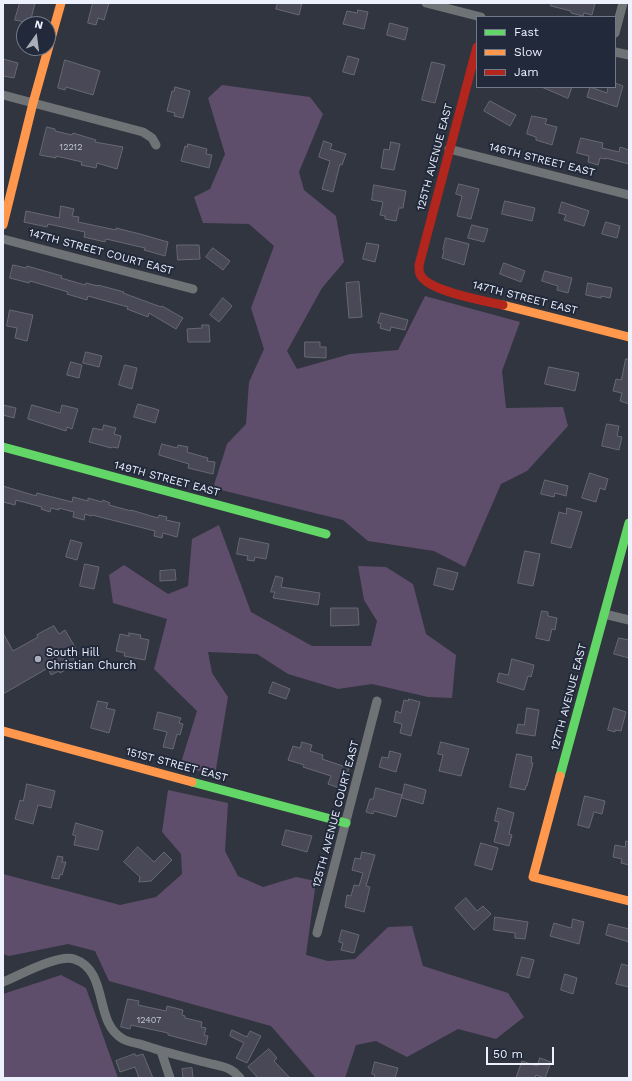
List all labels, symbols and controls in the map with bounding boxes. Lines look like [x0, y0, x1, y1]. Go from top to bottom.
north arrow [16, 16, 56, 56]
legend [476, 16, 616, 88]
text: N [33, 18, 44, 32]
text: Fast [514, 25, 539, 39]
text: Slow [514, 45, 542, 59]
text: Jam [514, 65, 539, 79]
street label: 125TH AVENUE EAST [414, 102, 456, 212]
street label: 146TH STREET EAST [488, 140, 596, 180]
house number: 12212 [60, 142, 82, 152]
street label: 147TH STREET COURT EAST [27, 226, 175, 278]
street label: 147TH STREET EAST [471, 279, 579, 317]
street label: 149TH STREET EAST [113, 459, 221, 499]
street label: 127TH AVENUE EAST [548, 642, 590, 752]
place label: South Hill Christian Church [46, 646, 136, 672]
marker: South Hill Christian Church [33, 654, 43, 664]
street label: 125TH AVENUE COURT EAST [310, 739, 362, 889]
street label: 151ST STREET EAST [125, 745, 229, 785]
house number: 12407 [137, 1015, 161, 1025]
scale bar [488, 1039, 556, 1065]
text: 50 m [493, 1047, 523, 1061]

